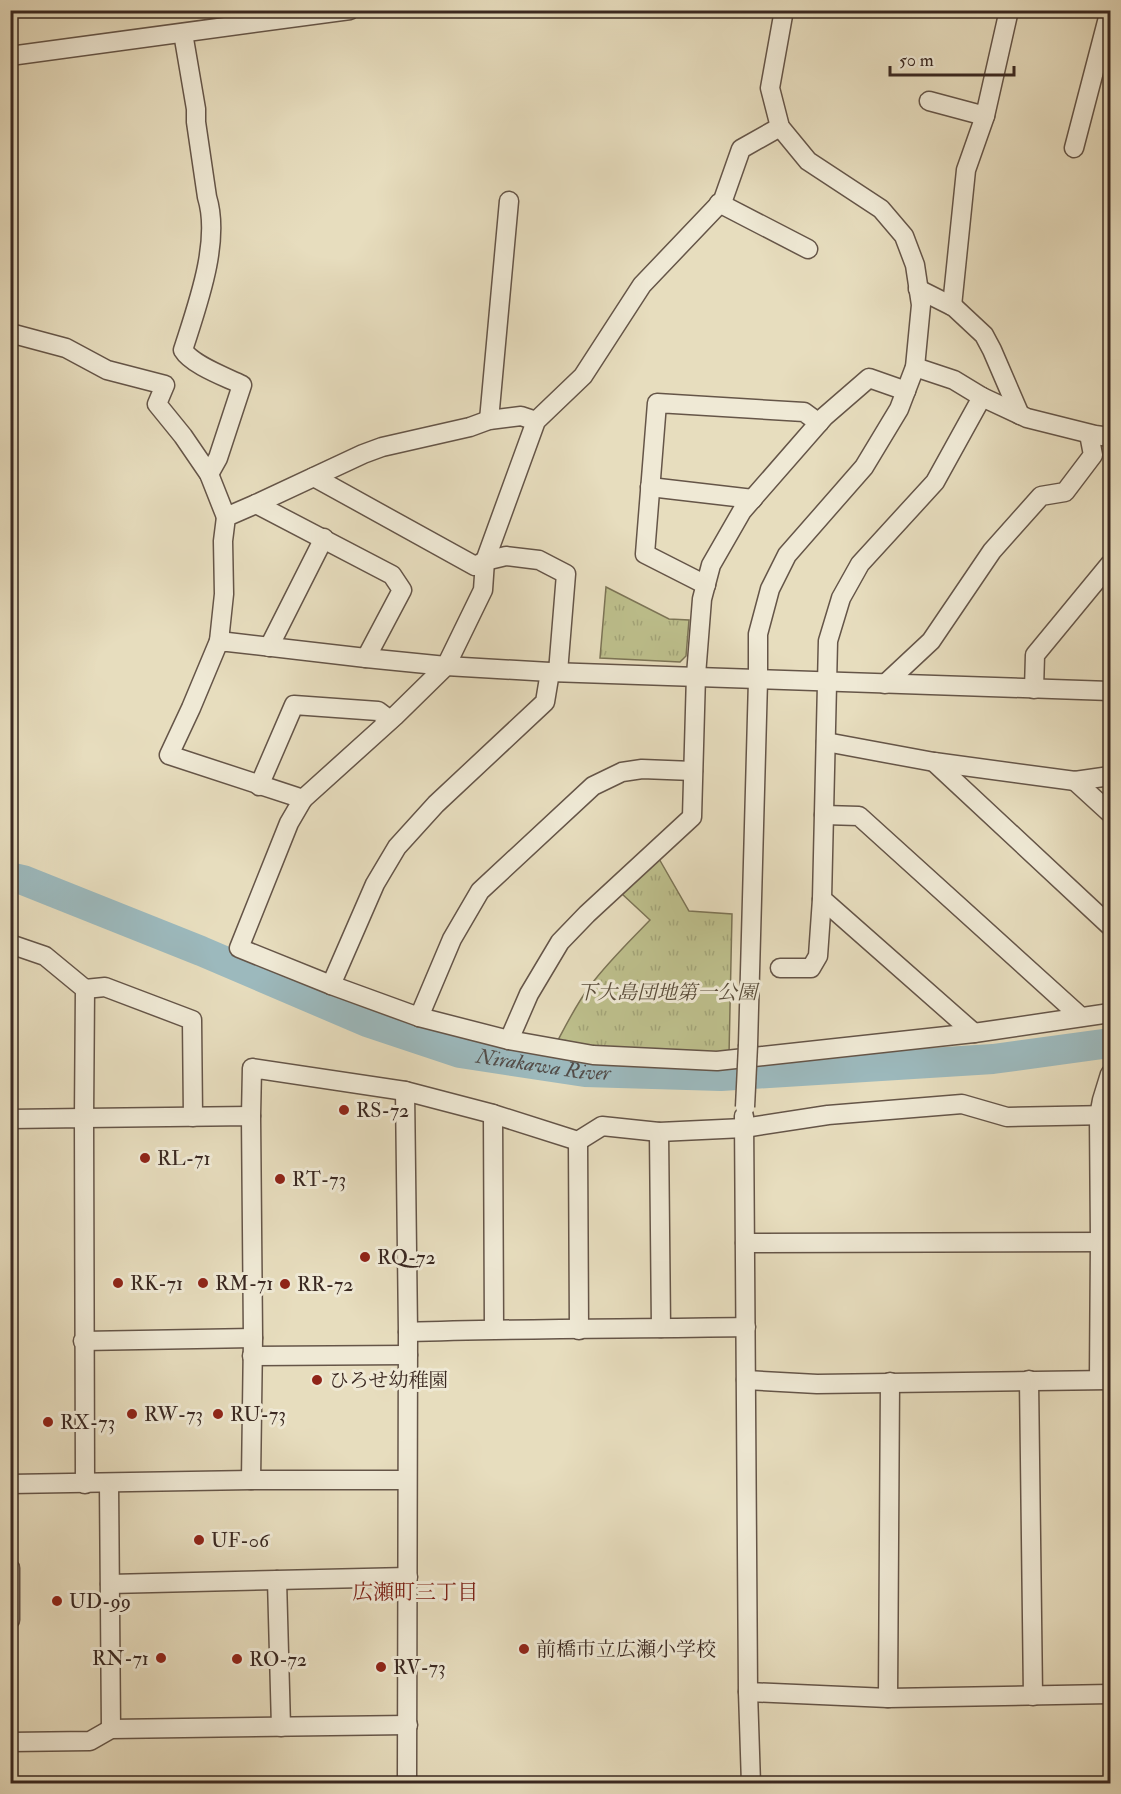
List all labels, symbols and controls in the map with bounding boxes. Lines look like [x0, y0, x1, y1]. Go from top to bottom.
scale bar [890, 39, 1014, 77]
text: 50 m [899, 49, 934, 72]
park label: 下大島団地第一公園 [577, 980, 760, 1005]
water label: Nirakawa River [474, 1042, 612, 1086]
place label: RS-72 [356, 1098, 409, 1123]
marker: RS-72 [337, 1103, 351, 1117]
place label: RL-71 [157, 1146, 211, 1171]
marker: RL-71 [138, 1151, 152, 1165]
place label: RT-73 [292, 1167, 346, 1192]
marker: RT-73 [273, 1172, 287, 1186]
place label: RQ-72 [377, 1245, 436, 1270]
marker: RQ-72 [358, 1250, 372, 1264]
place label: RK-71 [130, 1271, 183, 1296]
place label: RM-71 [215, 1271, 273, 1296]
place label: RR-72 [297, 1272, 353, 1297]
marker: RK-71 [111, 1276, 125, 1290]
marker: RM-71 [196, 1276, 210, 1290]
marker: RR-72 [278, 1277, 292, 1291]
place label: ひろせ幼稚園 [329, 1368, 448, 1393]
marker: ひろせ幼稚園 [310, 1373, 324, 1387]
place label: RW-73 [144, 1402, 203, 1427]
place label: RU-73 [230, 1402, 286, 1427]
marker: RW-73 [125, 1407, 139, 1421]
marker: RU-73 [211, 1407, 225, 1421]
place label: RX-73 [60, 1410, 115, 1435]
marker: RX-73 [41, 1415, 55, 1429]
place label: UF-06 [211, 1528, 270, 1553]
marker: UF-06 [192, 1533, 206, 1547]
district label: 広瀬町三丁目 [352, 1579, 478, 1606]
place label: UD-99 [69, 1589, 131, 1614]
marker: UD-99 [50, 1594, 64, 1608]
place label: 前橋市立広瀬小学校 [536, 1637, 716, 1662]
marker: 前橋市立広瀬小学校 [517, 1642, 531, 1656]
place label: RN-71 [92, 1646, 149, 1671]
place label: RO-72 [249, 1647, 307, 1672]
marker: RN-71 [154, 1651, 168, 1665]
marker: RO-72 [230, 1652, 244, 1666]
place label: RV-73 [393, 1655, 446, 1680]
marker: RV-73 [374, 1660, 388, 1674]

